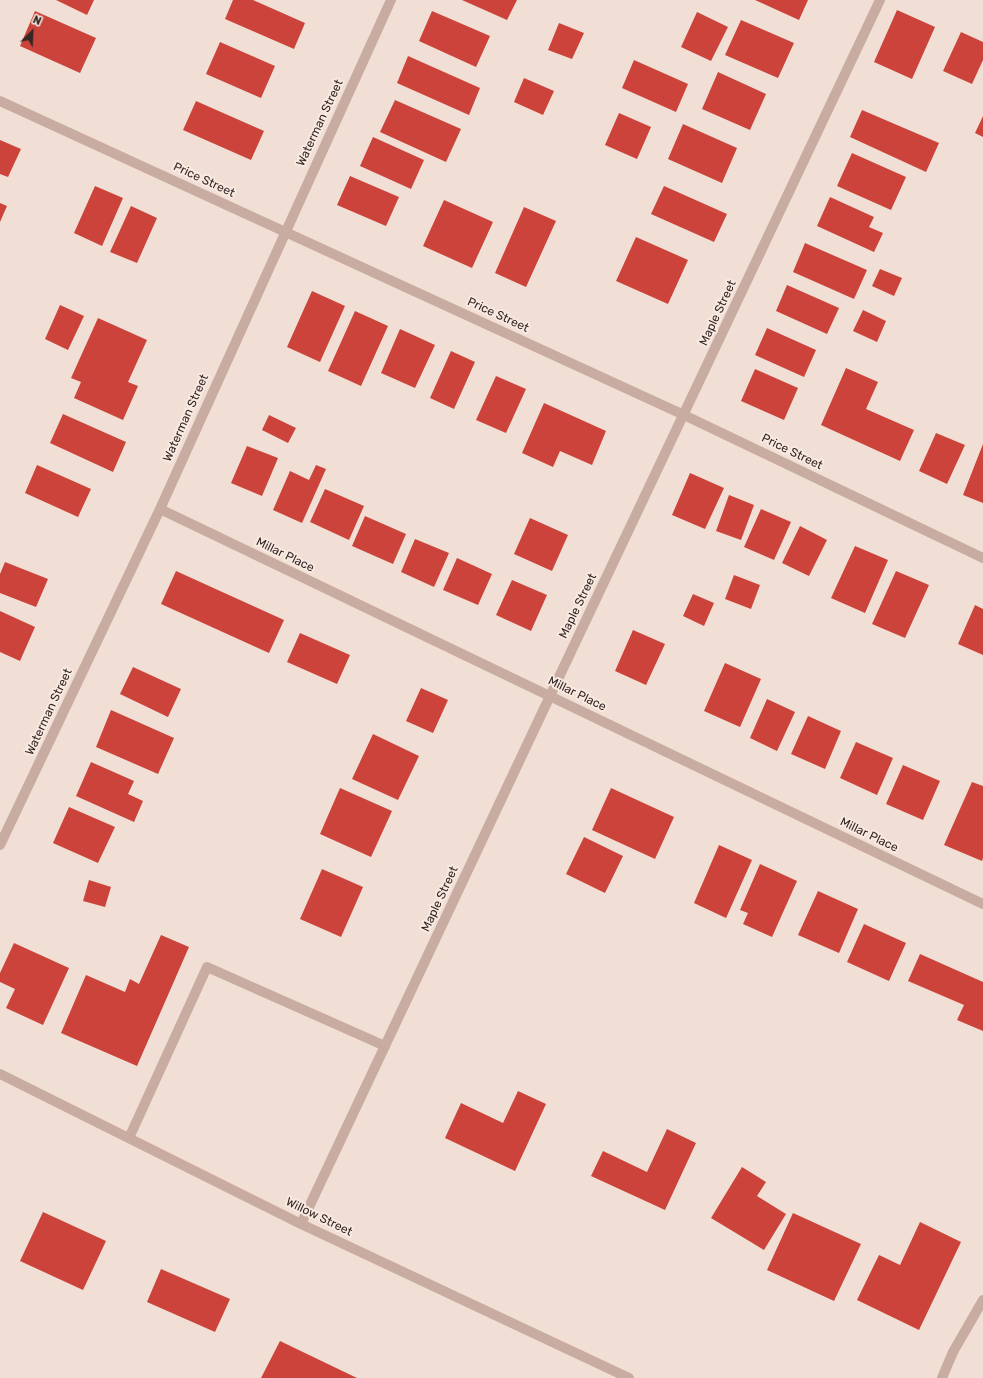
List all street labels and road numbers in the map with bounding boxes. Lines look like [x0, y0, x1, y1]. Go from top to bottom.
street label: Waterman Street [294, 77, 346, 169]
street label: Price Street [171, 159, 237, 201]
street label: Maple Street [697, 278, 739, 348]
street label: Price Street [465, 294, 531, 336]
street label: Waterman Street [160, 372, 212, 464]
street label: Price Street [759, 431, 825, 473]
street label: Millar Place [254, 535, 316, 575]
street label: Maple Street [556, 571, 600, 641]
street label: Waterman Street [23, 666, 75, 758]
street label: Millar Place [546, 674, 608, 714]
street label: Millar Place [838, 815, 900, 855]
street label: Maple Street [419, 864, 461, 934]
street label: Willow Street [283, 1195, 355, 1239]

